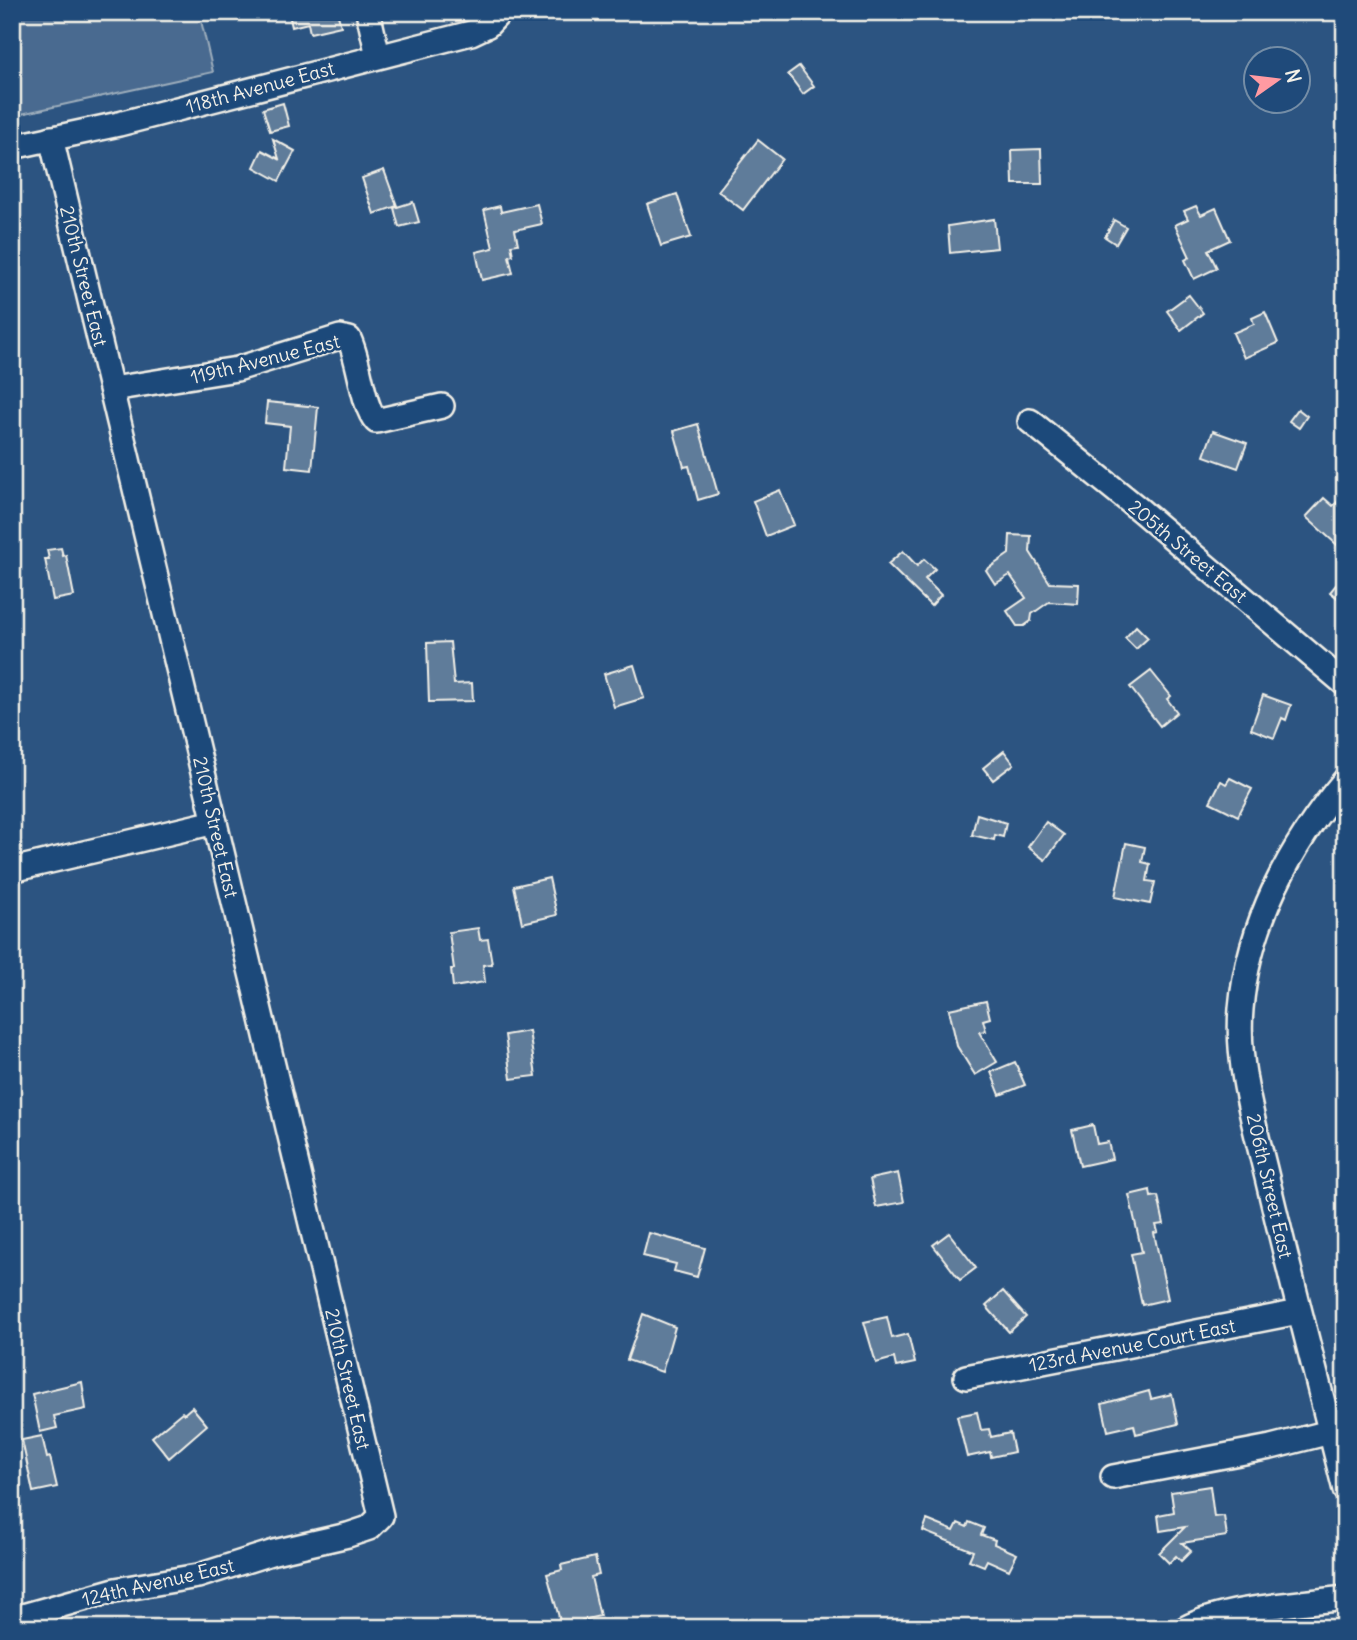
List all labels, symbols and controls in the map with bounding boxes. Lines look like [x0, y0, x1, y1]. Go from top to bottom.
north arrow [1242, 46, 1312, 116]
street label: 118th Avenue East [183, 56, 337, 118]
text: N [1280, 67, 1307, 85]
street label: 210th Street East [55, 203, 113, 349]
street label: 119th Avenue East [188, 329, 342, 389]
street label: 205th Street East [1124, 494, 1252, 608]
street label: 210th Street East [188, 754, 244, 900]
street label: 206th Street East [1242, 1111, 1298, 1261]
street label: 210th Street East [320, 1306, 376, 1452]
street label: 123rd Avenue Court East [1027, 1313, 1237, 1377]
street label: 124th Avenue East [80, 1553, 236, 1611]

